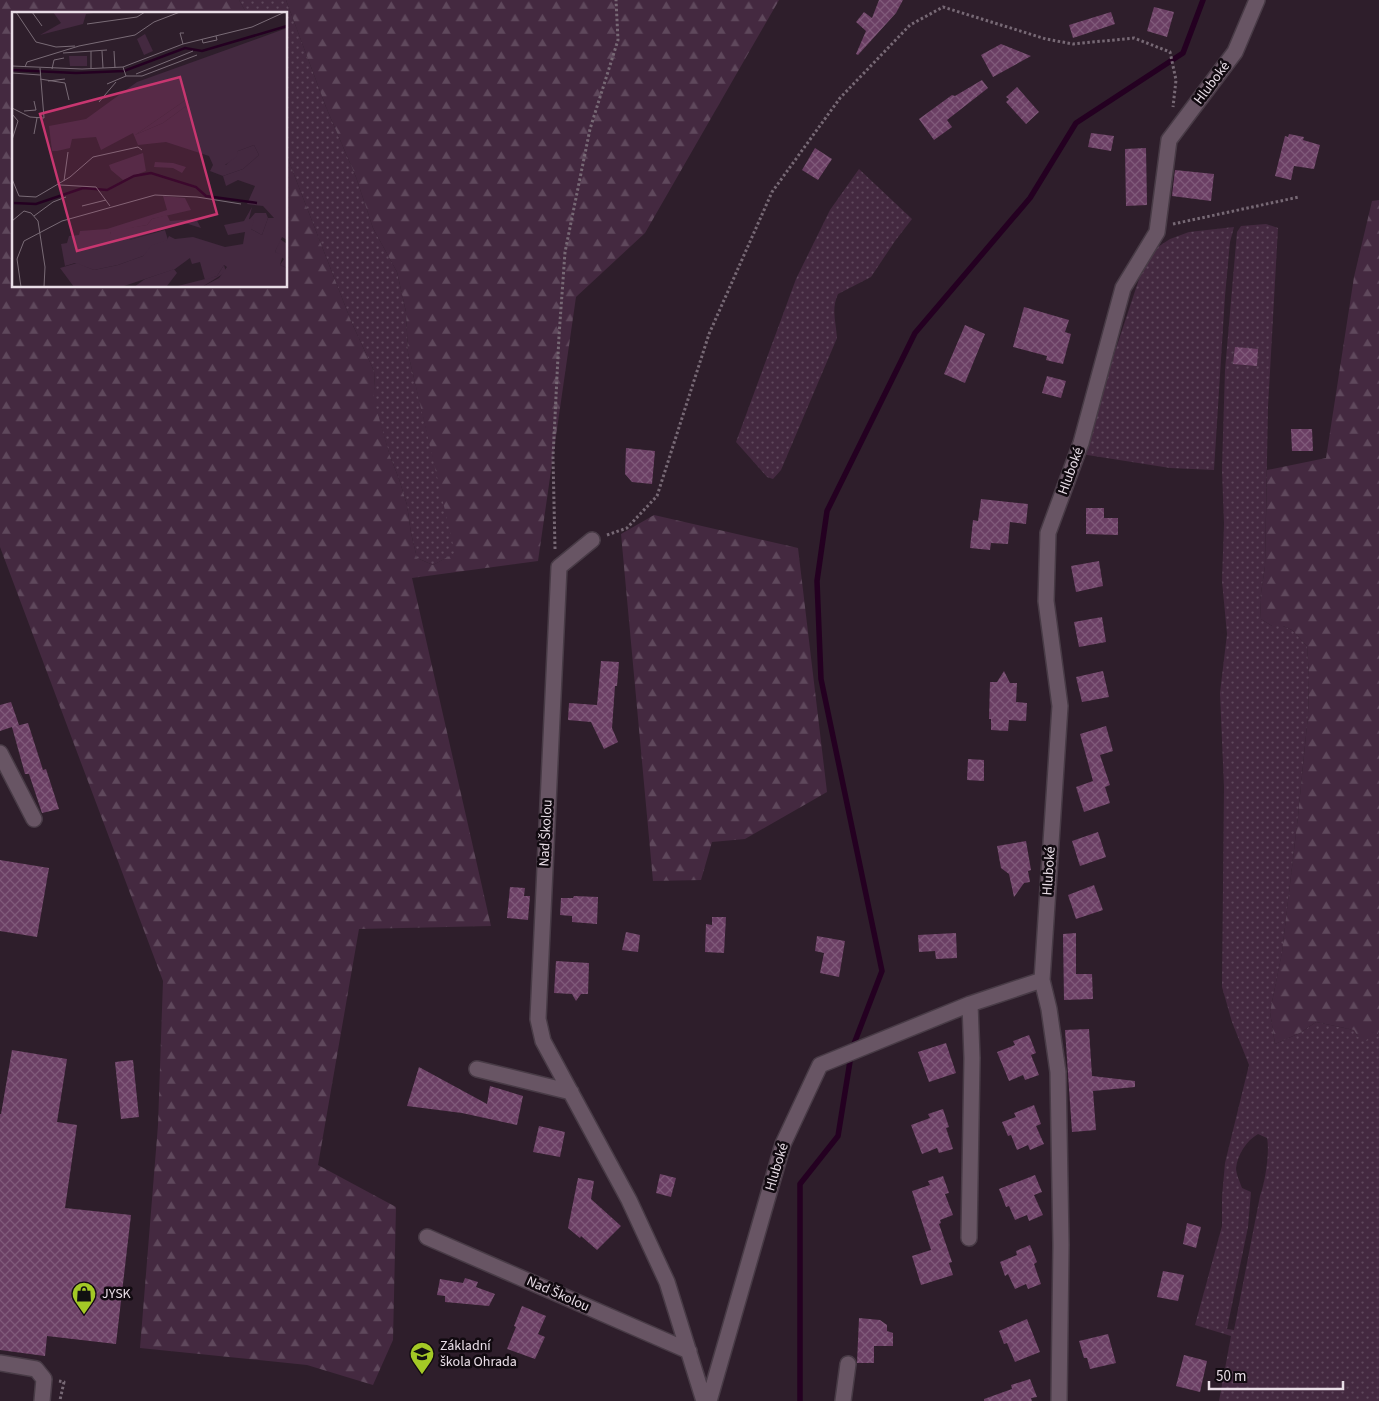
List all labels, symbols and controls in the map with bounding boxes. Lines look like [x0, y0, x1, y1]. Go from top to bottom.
inset map [12, 12, 288, 288]
street label: Hluboké [1189, 57, 1235, 109]
street label: Hluboké [1053, 444, 1089, 498]
street label: Nad Školou [534, 799, 558, 867]
street label: Hluboké [1037, 846, 1061, 896]
street label: Hluboké [760, 1140, 794, 1193]
street label: Nad Školou [523, 1271, 593, 1317]
shop icon: JYSK [71, 1281, 97, 1315]
place label: JYSK [102, 1284, 132, 1304]
place label: Základní škola Ohrada [440, 1336, 517, 1372]
school or university icon: Základní škola Ohrada [409, 1341, 435, 1375]
scale bar [1209, 1358, 1343, 1390]
text: 50 m [1216, 1366, 1246, 1387]

